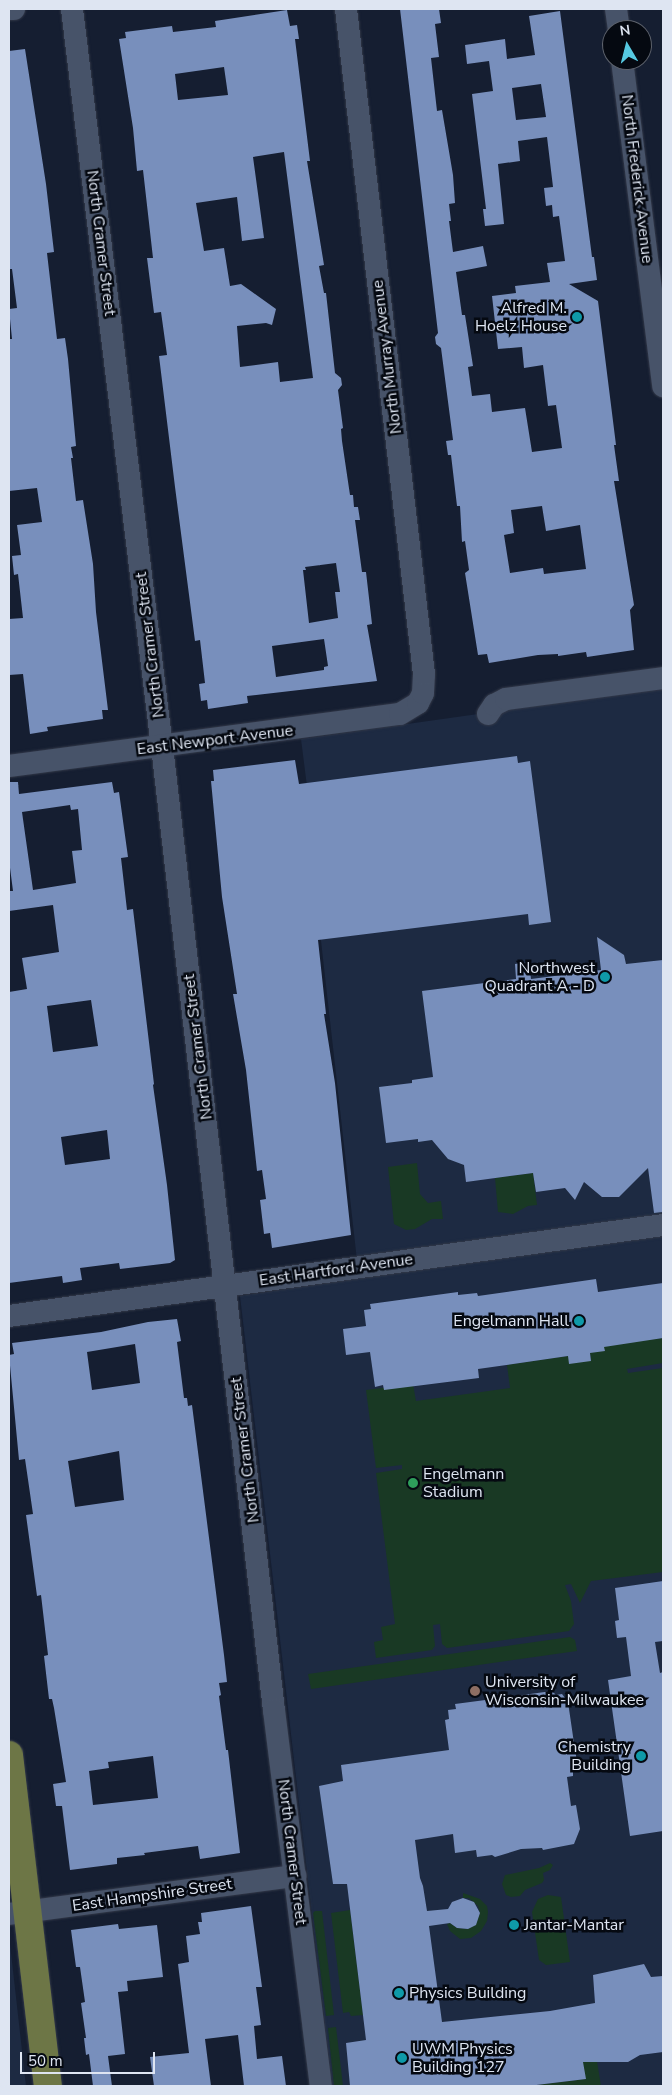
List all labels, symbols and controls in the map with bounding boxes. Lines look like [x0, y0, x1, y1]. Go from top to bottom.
north arrow [602, 20, 652, 70]
text: N [618, 21, 631, 41]
street label: North Frederick Avenue [617, 94, 657, 264]
street label: North Cramer Street [83, 169, 119, 317]
street label: North Murray Avenue [368, 279, 406, 435]
place label: Alfred M. Hoelz House [475, 298, 567, 336]
marker: Alfred M. Hoelz House [571, 311, 583, 323]
street label: North Cramer Street [132, 571, 168, 719]
street label: East Newport Avenue [136, 721, 294, 759]
place label: Northwest Quadrant A - D [484, 958, 595, 996]
marker: Northwest Quadrant A - D [599, 971, 611, 983]
street label: North Cramer Street [180, 973, 216, 1121]
street label: East Hartford Avenue [258, 1250, 414, 1290]
place label: Engelmann Hall [453, 1311, 569, 1331]
marker: Engelmann Hall [573, 1315, 585, 1327]
street label: North Cramer Street [227, 1376, 263, 1524]
place label: Engelmann Stadium [423, 1464, 504, 1502]
marker: Engelmann Stadium [407, 1477, 419, 1489]
place label: University of Wisconsin-Milwaukee [485, 1672, 644, 1710]
marker: University of Wisconsin-Milwaukee [469, 1685, 481, 1697]
place label: Chemistry Building [558, 1737, 631, 1775]
marker: Chemistry Building [635, 1750, 647, 1762]
street label: North Cramer Street [274, 1778, 310, 1926]
street label: East Hampshire Street [71, 1874, 233, 1916]
place label: Jantar-Mantar [524, 1915, 624, 1935]
marker: Jantar-Mantar [508, 1919, 520, 1931]
place label: Physics Building [409, 1983, 526, 2003]
marker: Physics Building [393, 1987, 405, 1999]
place label: UWM Physics Building 127 [412, 2039, 513, 2077]
scale bar [22, 2042, 158, 2074]
text: 50 m [28, 2051, 63, 2071]
marker: UWM Physics Building 127 [396, 2052, 408, 2064]

